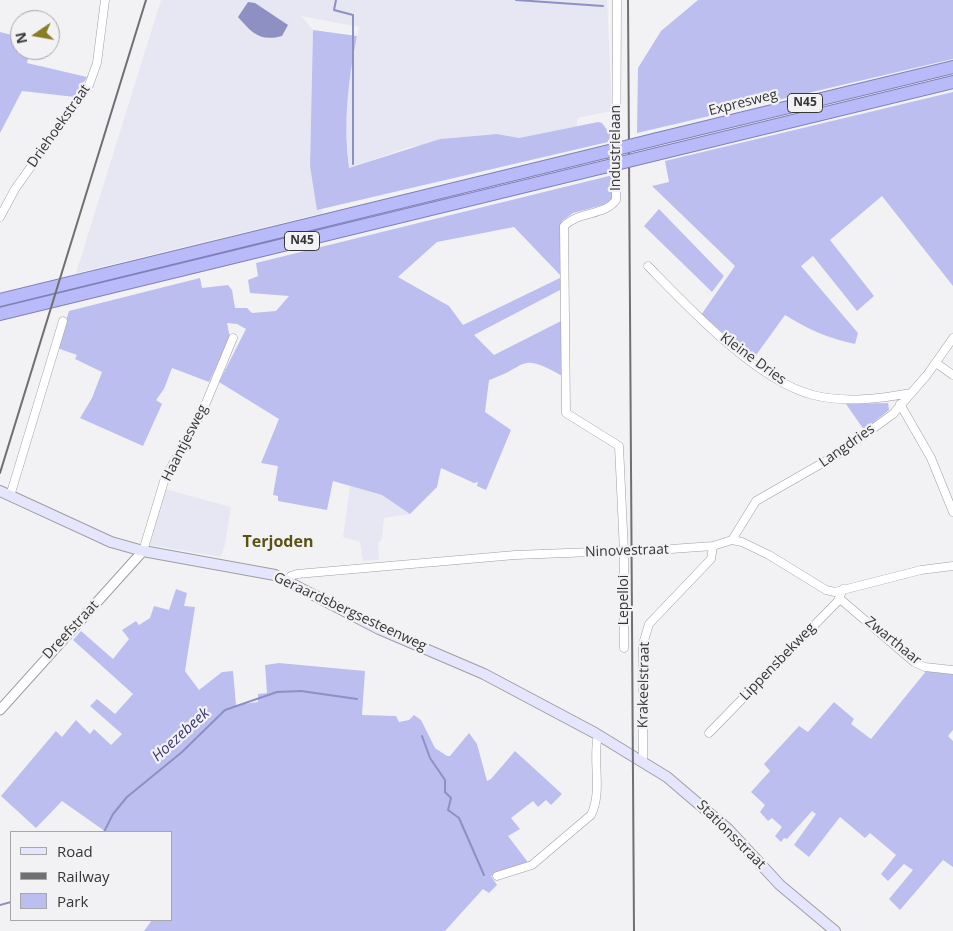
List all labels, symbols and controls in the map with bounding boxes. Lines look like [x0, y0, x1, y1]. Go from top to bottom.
north arrow [10, 10, 60, 60]
text: N [10, 30, 31, 46]
street label: Driehoekstraat [24, 81, 94, 171]
street label: Expresweg [707, 86, 779, 120]
road number: N45 [788, 94, 822, 112]
street label: Industrielaan [608, 105, 624, 191]
road number: N45 [284, 232, 320, 250]
street label: Kleine Dries [717, 329, 789, 389]
street label: Haantjesweg [158, 402, 212, 484]
street label: Langdries [816, 421, 878, 471]
district label: Terjoden [243, 532, 313, 552]
street label: Ninovestraat [585, 541, 669, 561]
street label: Geraardsbergsesteenweg [271, 569, 429, 655]
street label: Lepelloi [616, 575, 632, 625]
street label: Dreefstraat [40, 597, 102, 663]
street label: Zwarthaar [862, 613, 924, 669]
street label: Lippensbekweg [737, 620, 819, 704]
street label: Krakeelstraat [635, 642, 653, 728]
water label: Hoezebeek [149, 704, 213, 766]
street label: Stationsstraat [693, 797, 769, 873]
legend [10, 831, 172, 921]
text: Road [57, 841, 93, 861]
text: Railway [57, 866, 110, 886]
text: Park [57, 891, 88, 911]

